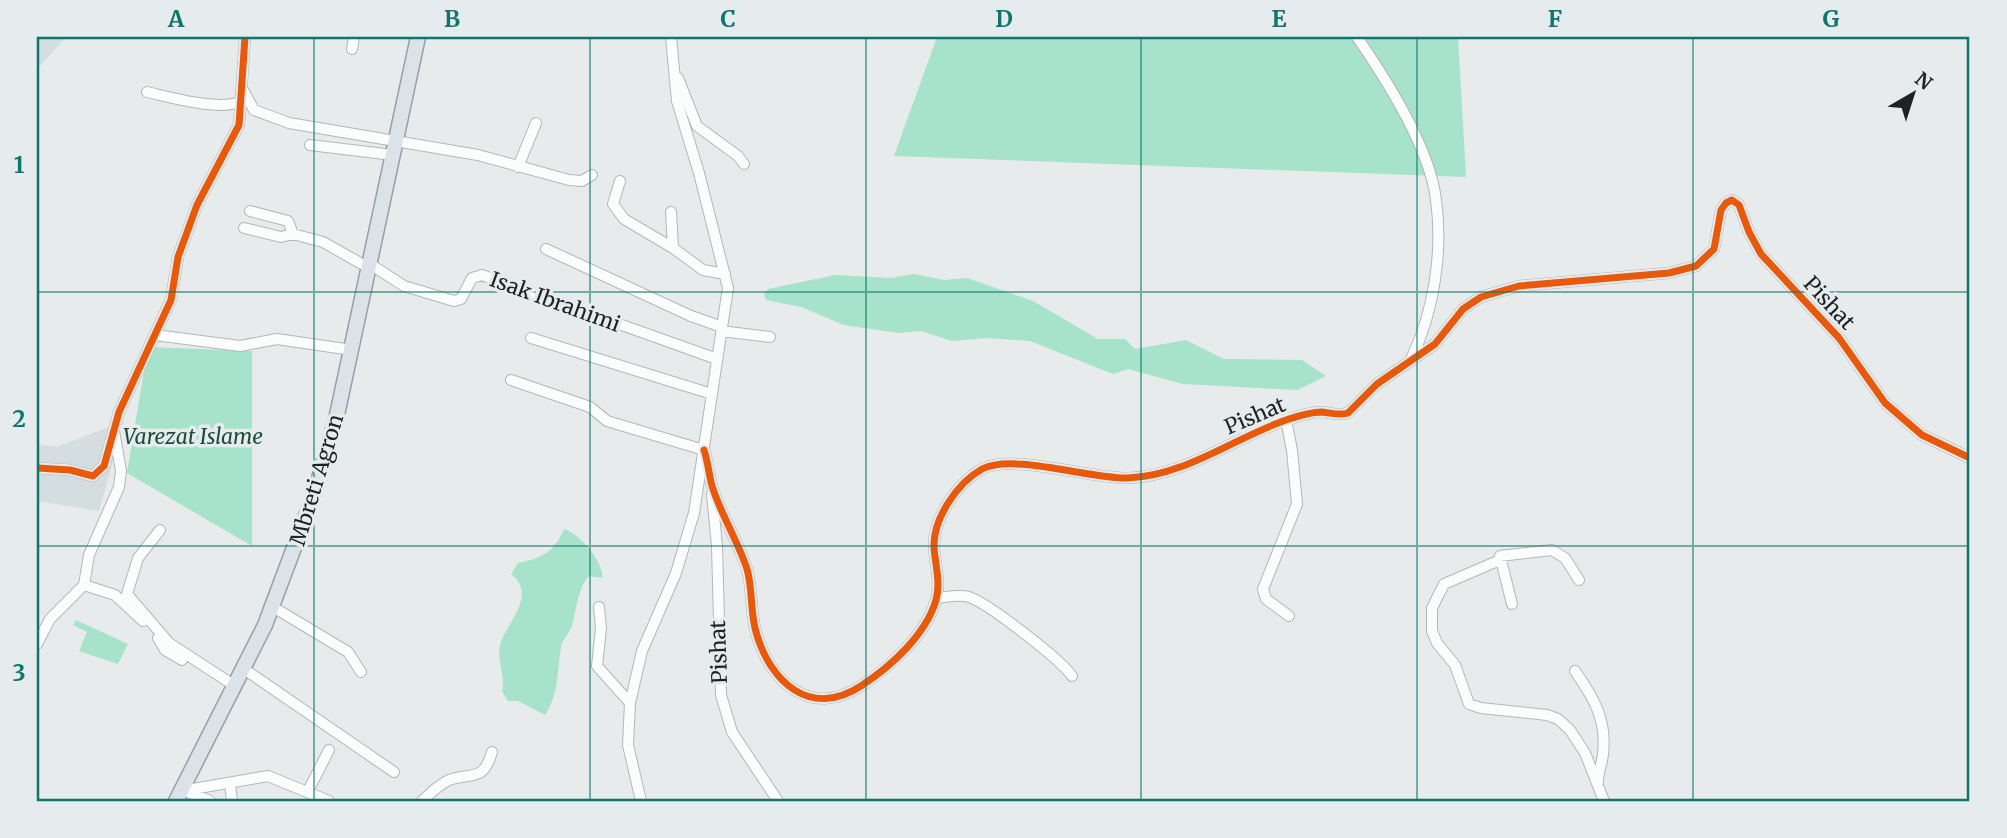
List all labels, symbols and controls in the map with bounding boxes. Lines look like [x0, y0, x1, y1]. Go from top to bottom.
text: A [167, 4, 185, 33]
text: B [444, 4, 460, 33]
text: C [720, 4, 736, 33]
text: D [995, 4, 1013, 33]
text: E [1271, 4, 1287, 33]
text: F [1548, 4, 1562, 33]
text: G [1823, 4, 1840, 33]
north arrow [1878, 60, 1948, 130]
text: N [1910, 67, 1937, 95]
text: 1 [14, 150, 25, 179]
street label: Isak Ibrahimi [486, 265, 624, 338]
street label: Pishat [1798, 270, 1861, 335]
street label: Pishat [1220, 391, 1289, 440]
text: 2 [12, 404, 26, 433]
street label: Mbreti Agron [284, 411, 349, 549]
park label: Varezat Islame [123, 423, 263, 450]
street label: Pishat [704, 620, 733, 684]
text: 3 [12, 658, 26, 687]

